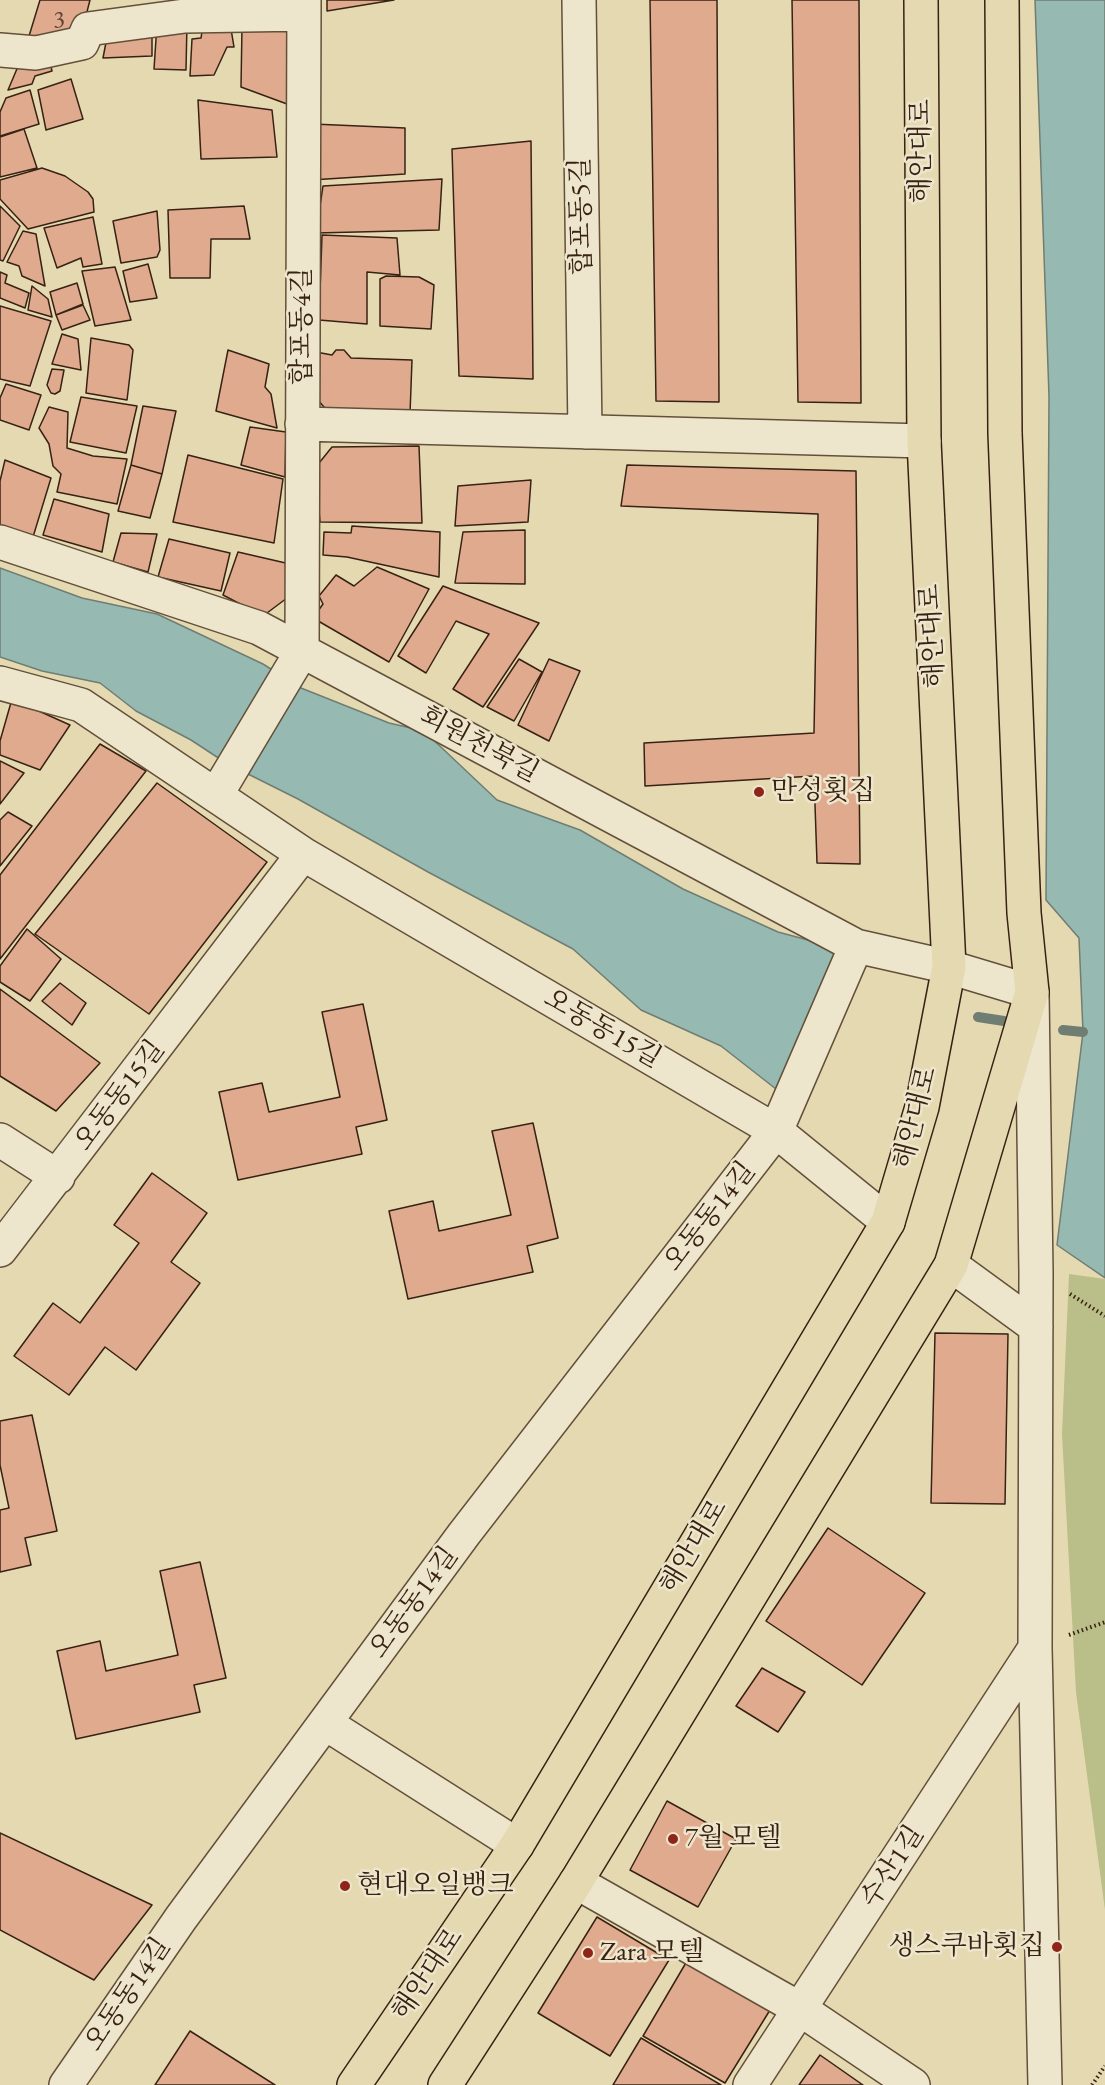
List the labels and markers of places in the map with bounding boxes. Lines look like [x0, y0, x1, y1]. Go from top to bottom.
place label: 만성횟집 [771, 776, 875, 808]
marker: 만성횟집 [752, 785, 766, 799]
place label: 7월 모텔 [685, 1823, 782, 1855]
marker: 7월 모텔 [666, 1832, 680, 1846]
place label: 현대오일뱅크 [357, 1870, 513, 1902]
marker: 현대오일뱅크 [338, 1879, 352, 1893]
place label: 생스쿠바횟집 [889, 1931, 1045, 1963]
place label: Zara 모텔 [600, 1937, 704, 1969]
marker: 생스쿠바횟집 [1050, 1940, 1064, 1954]
marker: Zara 모텔 [581, 1946, 595, 1960]

